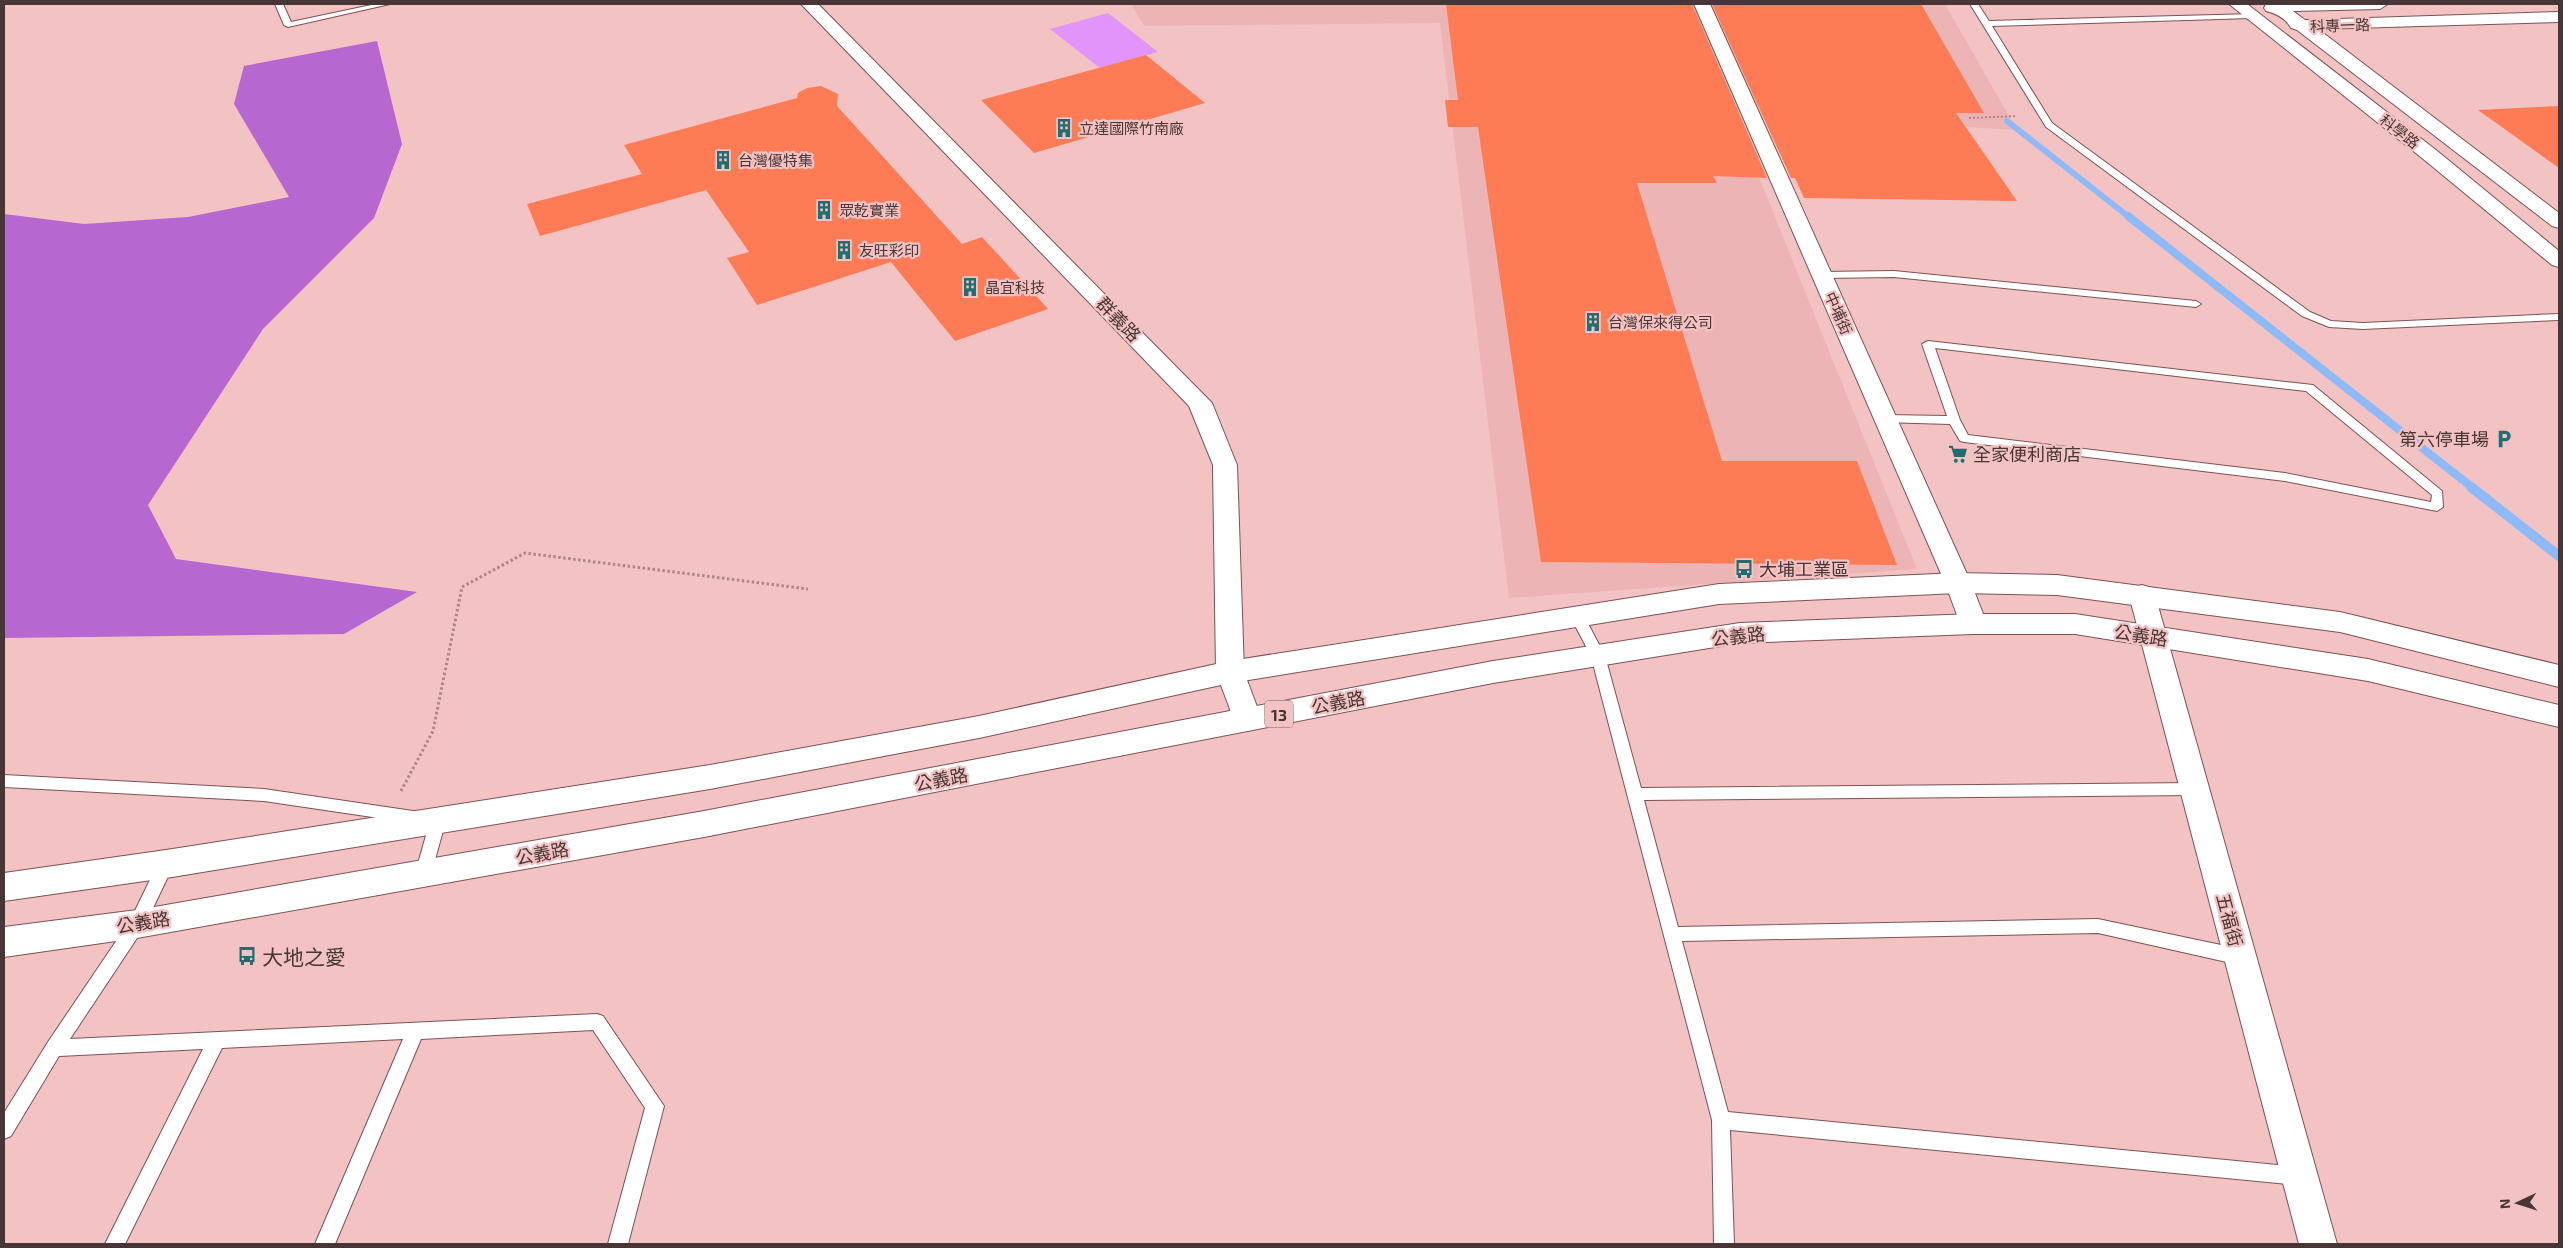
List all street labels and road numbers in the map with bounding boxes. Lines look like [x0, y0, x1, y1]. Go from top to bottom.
street label: 科專一路 [2310, 15, 2370, 35]
street label: 科學路 [2377, 110, 2423, 152]
street label: 中埔街 [1822, 289, 1856, 337]
street label: 群義路 [1092, 292, 1146, 346]
street label: 公義路 [2113, 620, 2169, 650]
street label: 公義路 [1710, 622, 1766, 650]
street label: 公義路 [1309, 686, 1367, 718]
road number: 13 [1265, 701, 1293, 728]
street label: 公義路 [912, 763, 970, 795]
street label: 公義路 [514, 837, 570, 869]
street label: 五福街 [2212, 891, 2248, 949]
street label: 公義路 [115, 907, 171, 937]

